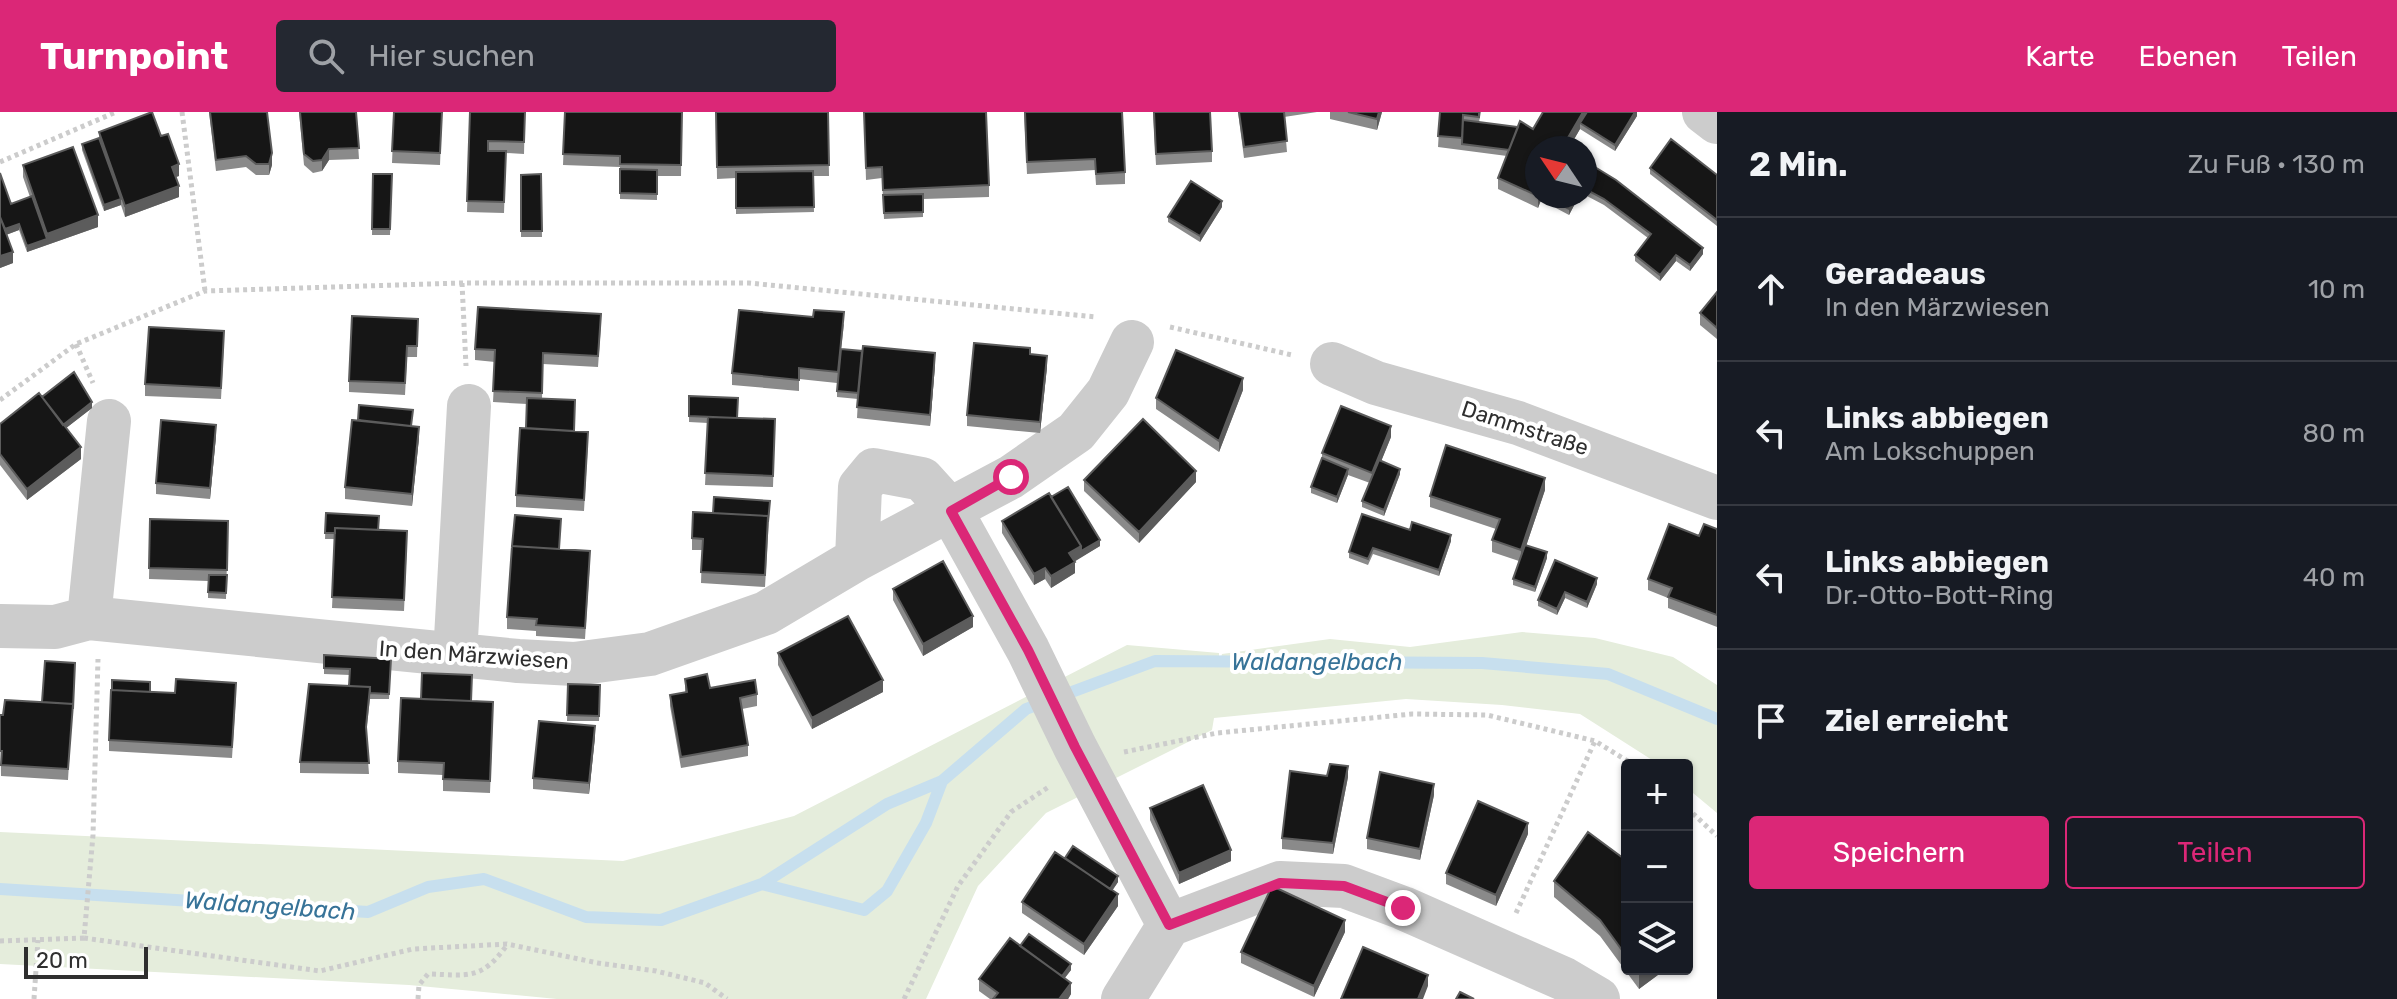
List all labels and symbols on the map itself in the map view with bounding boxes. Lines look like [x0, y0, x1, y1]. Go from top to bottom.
north arrow [1525, 136, 1597, 208]
street label: Dammstraße [1458, 395, 1592, 461]
route start [993, 459, 1029, 495]
street label: In den Märzwiesen [378, 635, 570, 675]
water label: Waldangelbach [1231, 648, 1403, 676]
water label: Waldangelbach [183, 886, 357, 926]
route end [1385, 890, 1421, 926]
scale bar [24, 943, 148, 979]

